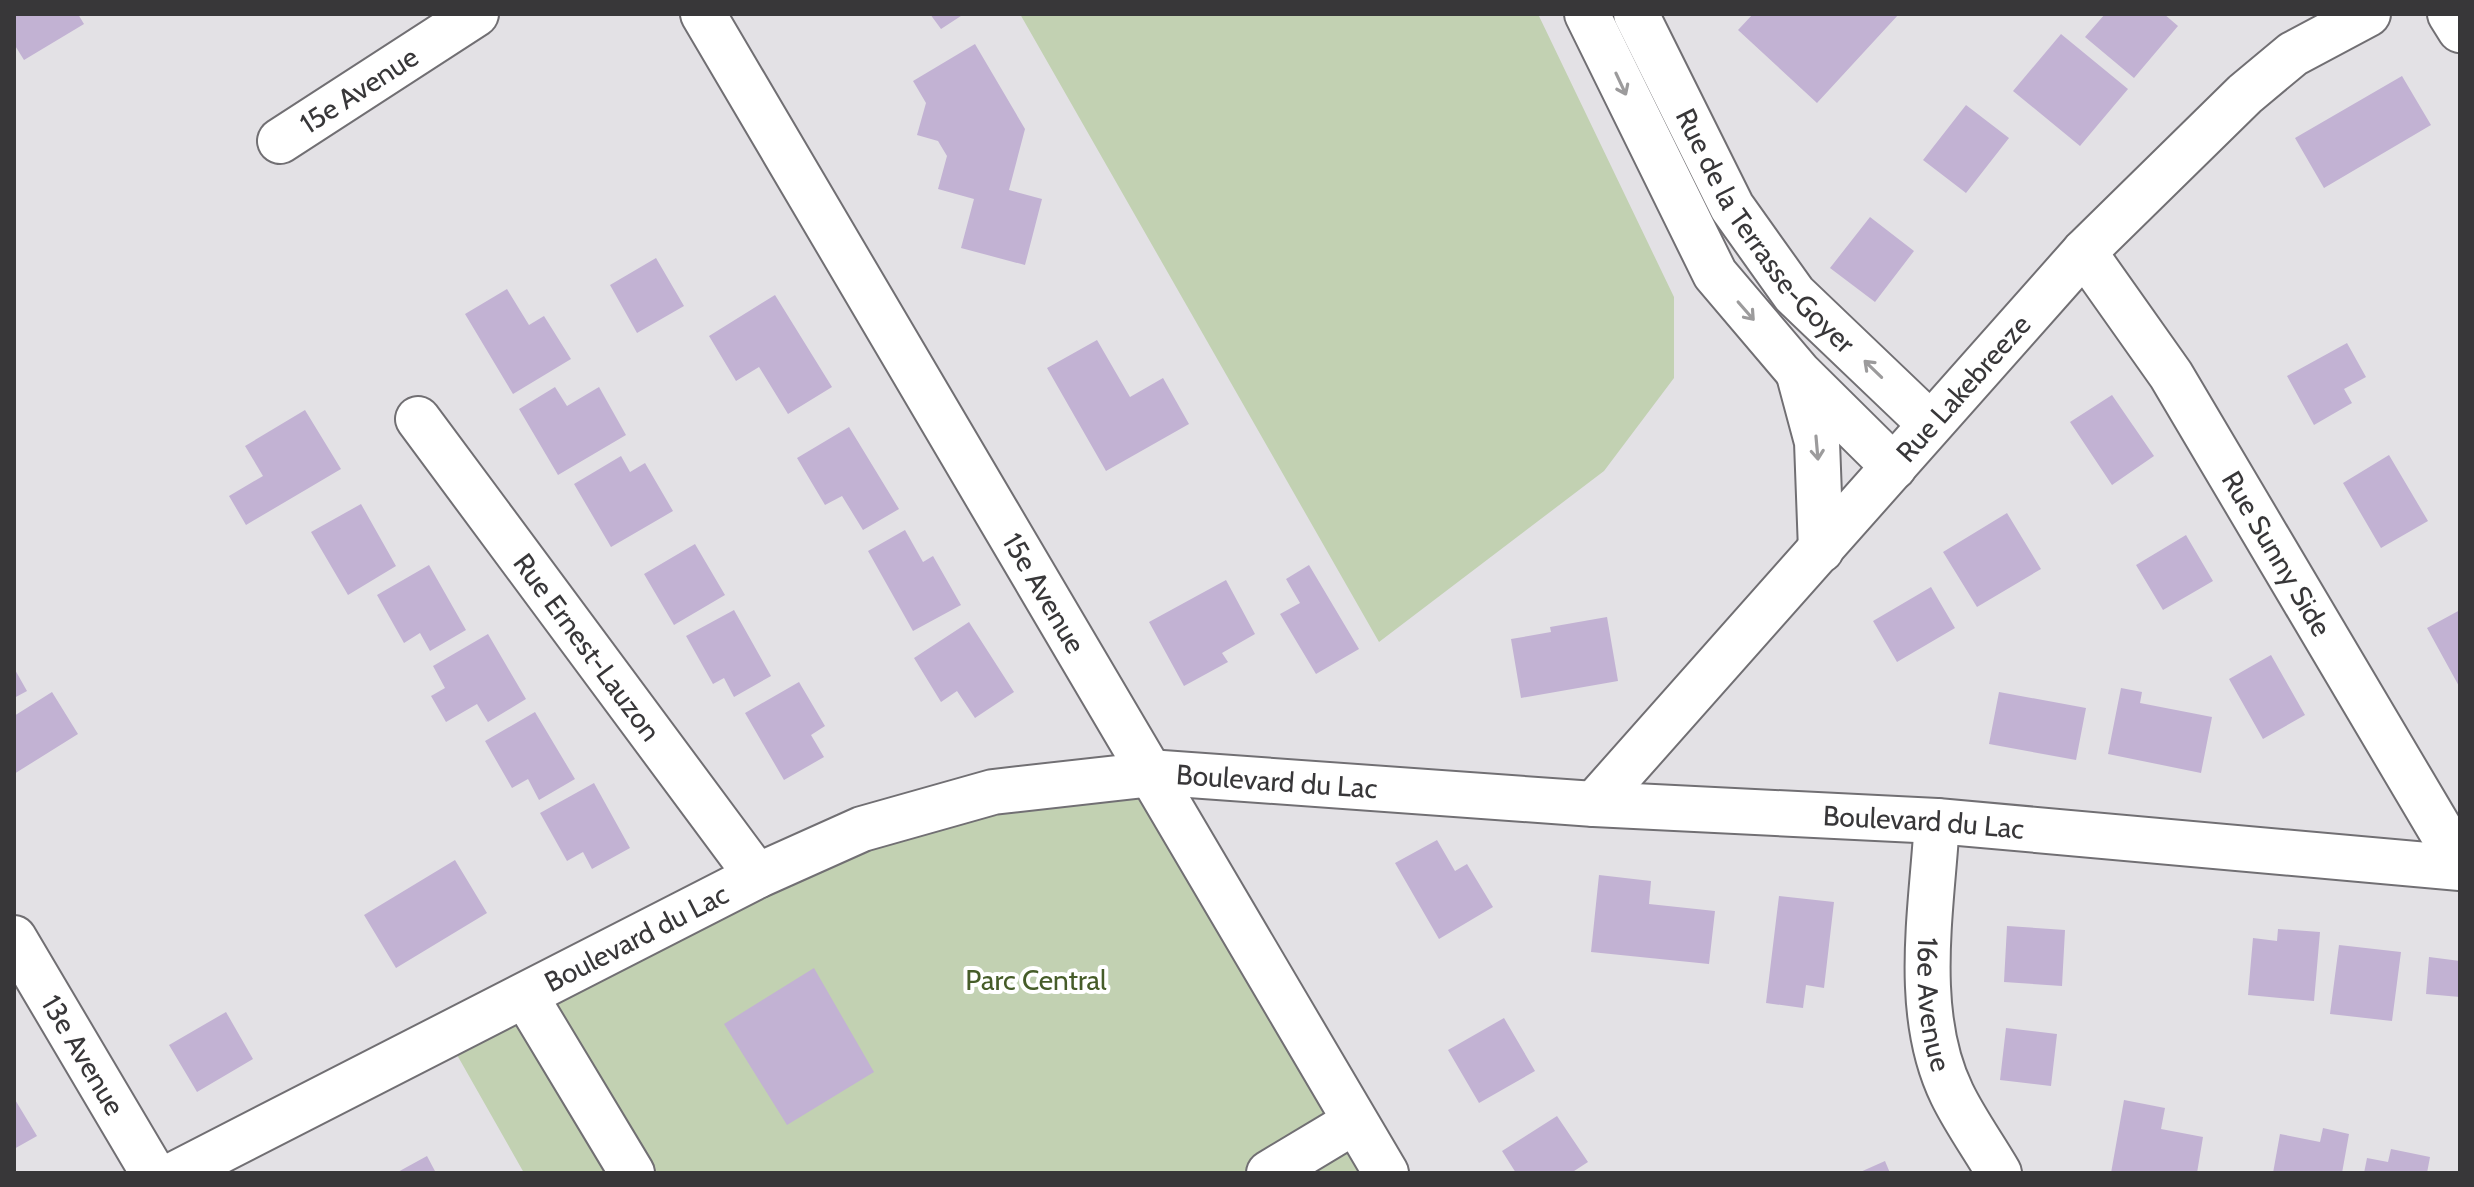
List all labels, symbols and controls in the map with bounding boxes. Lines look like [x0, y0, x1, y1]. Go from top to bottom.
street label: 15e Avenue [294, 39, 424, 141]
one-way arrow [1614, 72, 1629, 96]
street label: Rue de la Terrasse-Goyer [1669, 103, 1862, 360]
one-way arrow [1737, 300, 1755, 321]
street label: Rue Lakebreeze [1889, 307, 2037, 469]
one-way arrow [1864, 360, 1883, 379]
one-way arrow [1809, 435, 1824, 461]
street label: Rue Sunny Side [2215, 465, 2339, 642]
street label: 15e Avenue [996, 527, 1093, 659]
street label: Rue Ernest-Lauzon [507, 547, 668, 748]
street label: Boulevard du Lac [1175, 757, 1379, 805]
street label: Boulevard du Lac [1822, 798, 2026, 846]
street label: Boulevard du Lac [539, 877, 734, 999]
street label: 16e Avenue [1911, 937, 1958, 1075]
park label: Parc Central [965, 963, 1107, 997]
street label: 13e Avenue [35, 989, 132, 1121]

